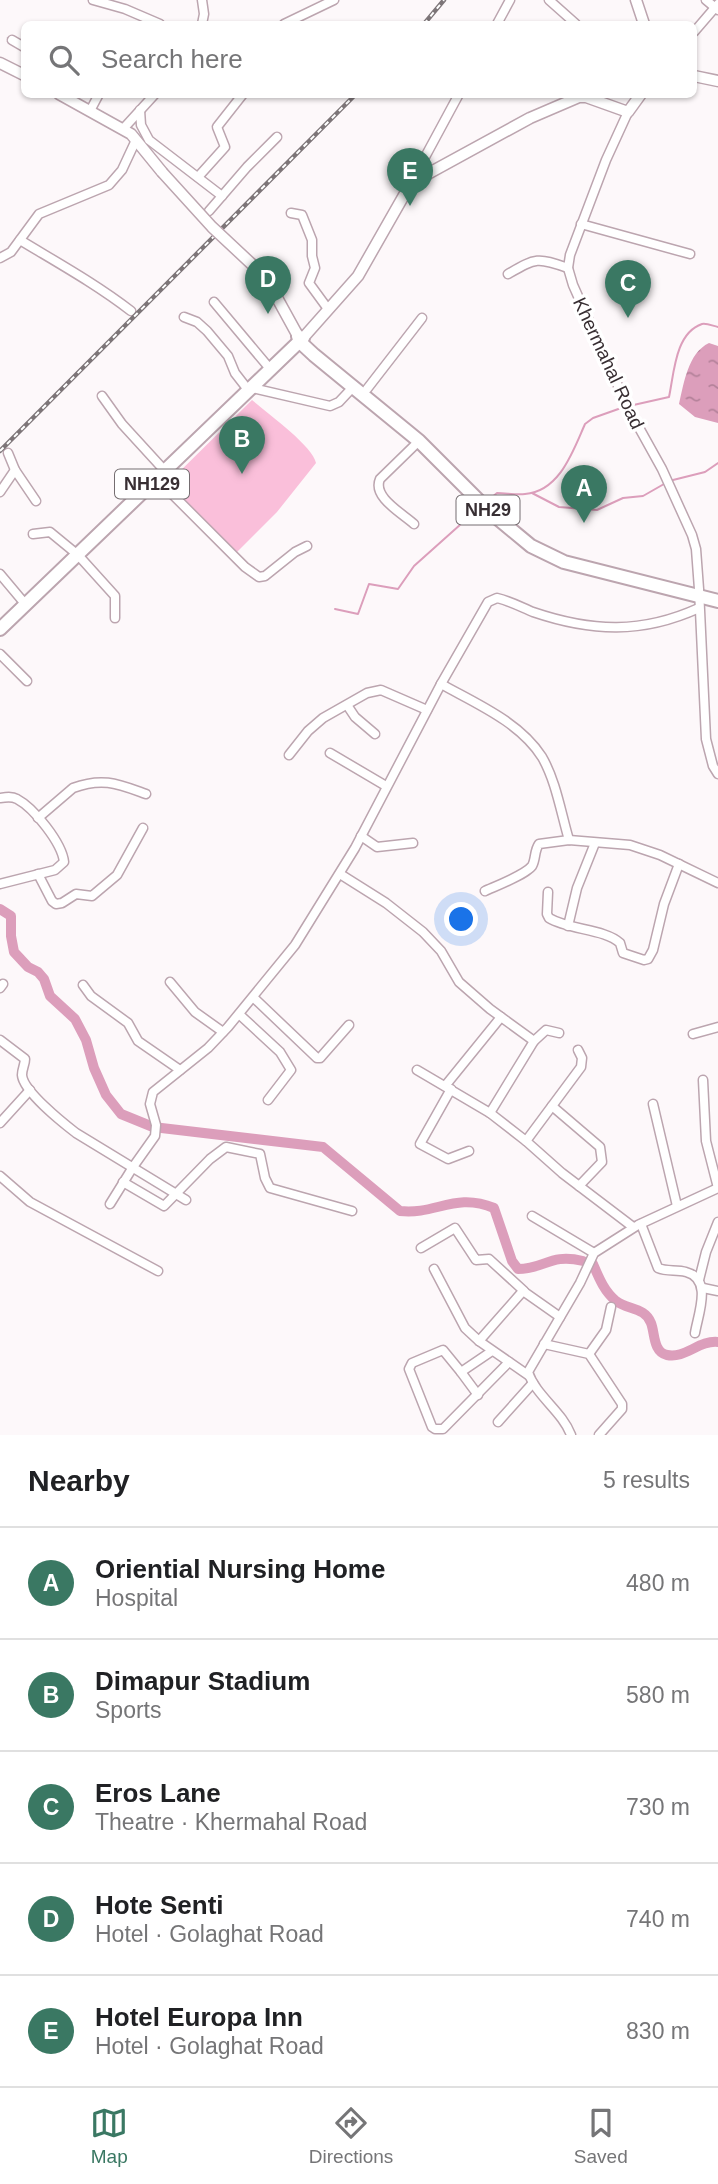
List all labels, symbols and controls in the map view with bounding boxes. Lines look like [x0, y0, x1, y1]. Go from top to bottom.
search box [21, 21, 697, 98]
icon: search [45, 41, 83, 79]
text: Search here [101, 44, 243, 74]
pin: E [387, 148, 433, 206]
pin: D [245, 256, 291, 314]
pin: C [605, 260, 651, 318]
street label: Khermahal Road [569, 294, 648, 432]
pin: B [219, 416, 265, 474]
pin: A [561, 465, 607, 523]
road number: NH129 [115, 470, 189, 498]
road number: NH29 [456, 496, 520, 524]
your location [444, 902, 478, 936]
text: Nearby [28, 1464, 130, 1497]
text: 5 results [603, 1467, 690, 1493]
text: Oriential Nursing Home [95, 1554, 385, 1584]
text: A [43, 1570, 59, 1596]
text: 480 m [626, 1570, 690, 1596]
text: Hospital [95, 1585, 178, 1611]
text: Dimapur Stadium [95, 1666, 310, 1696]
text: B [43, 1682, 59, 1708]
text: 580 m [626, 1682, 690, 1708]
text: Sports [95, 1697, 161, 1723]
text: Eros Lane [95, 1778, 221, 1808]
text: C [43, 1794, 59, 1820]
text: 730 m [626, 1794, 690, 1820]
text: Theatre · Khermahal Road [95, 1809, 367, 1835]
text: Hote Senti [95, 1890, 224, 1920]
text: D [43, 1906, 59, 1932]
text: 740 m [626, 1906, 690, 1932]
text: Hotel · Golaghat Road [95, 1921, 324, 1947]
text: Hotel Europa Inn [95, 2002, 303, 2032]
text: E [43, 2018, 59, 2044]
text: 830 m [626, 2018, 690, 2044]
text: Hotel · Golaghat Road [95, 2033, 324, 2059]
tab: Map [90, 2104, 128, 2168]
tab: Directions [309, 2104, 393, 2168]
tab: Saved [574, 2104, 628, 2168]

